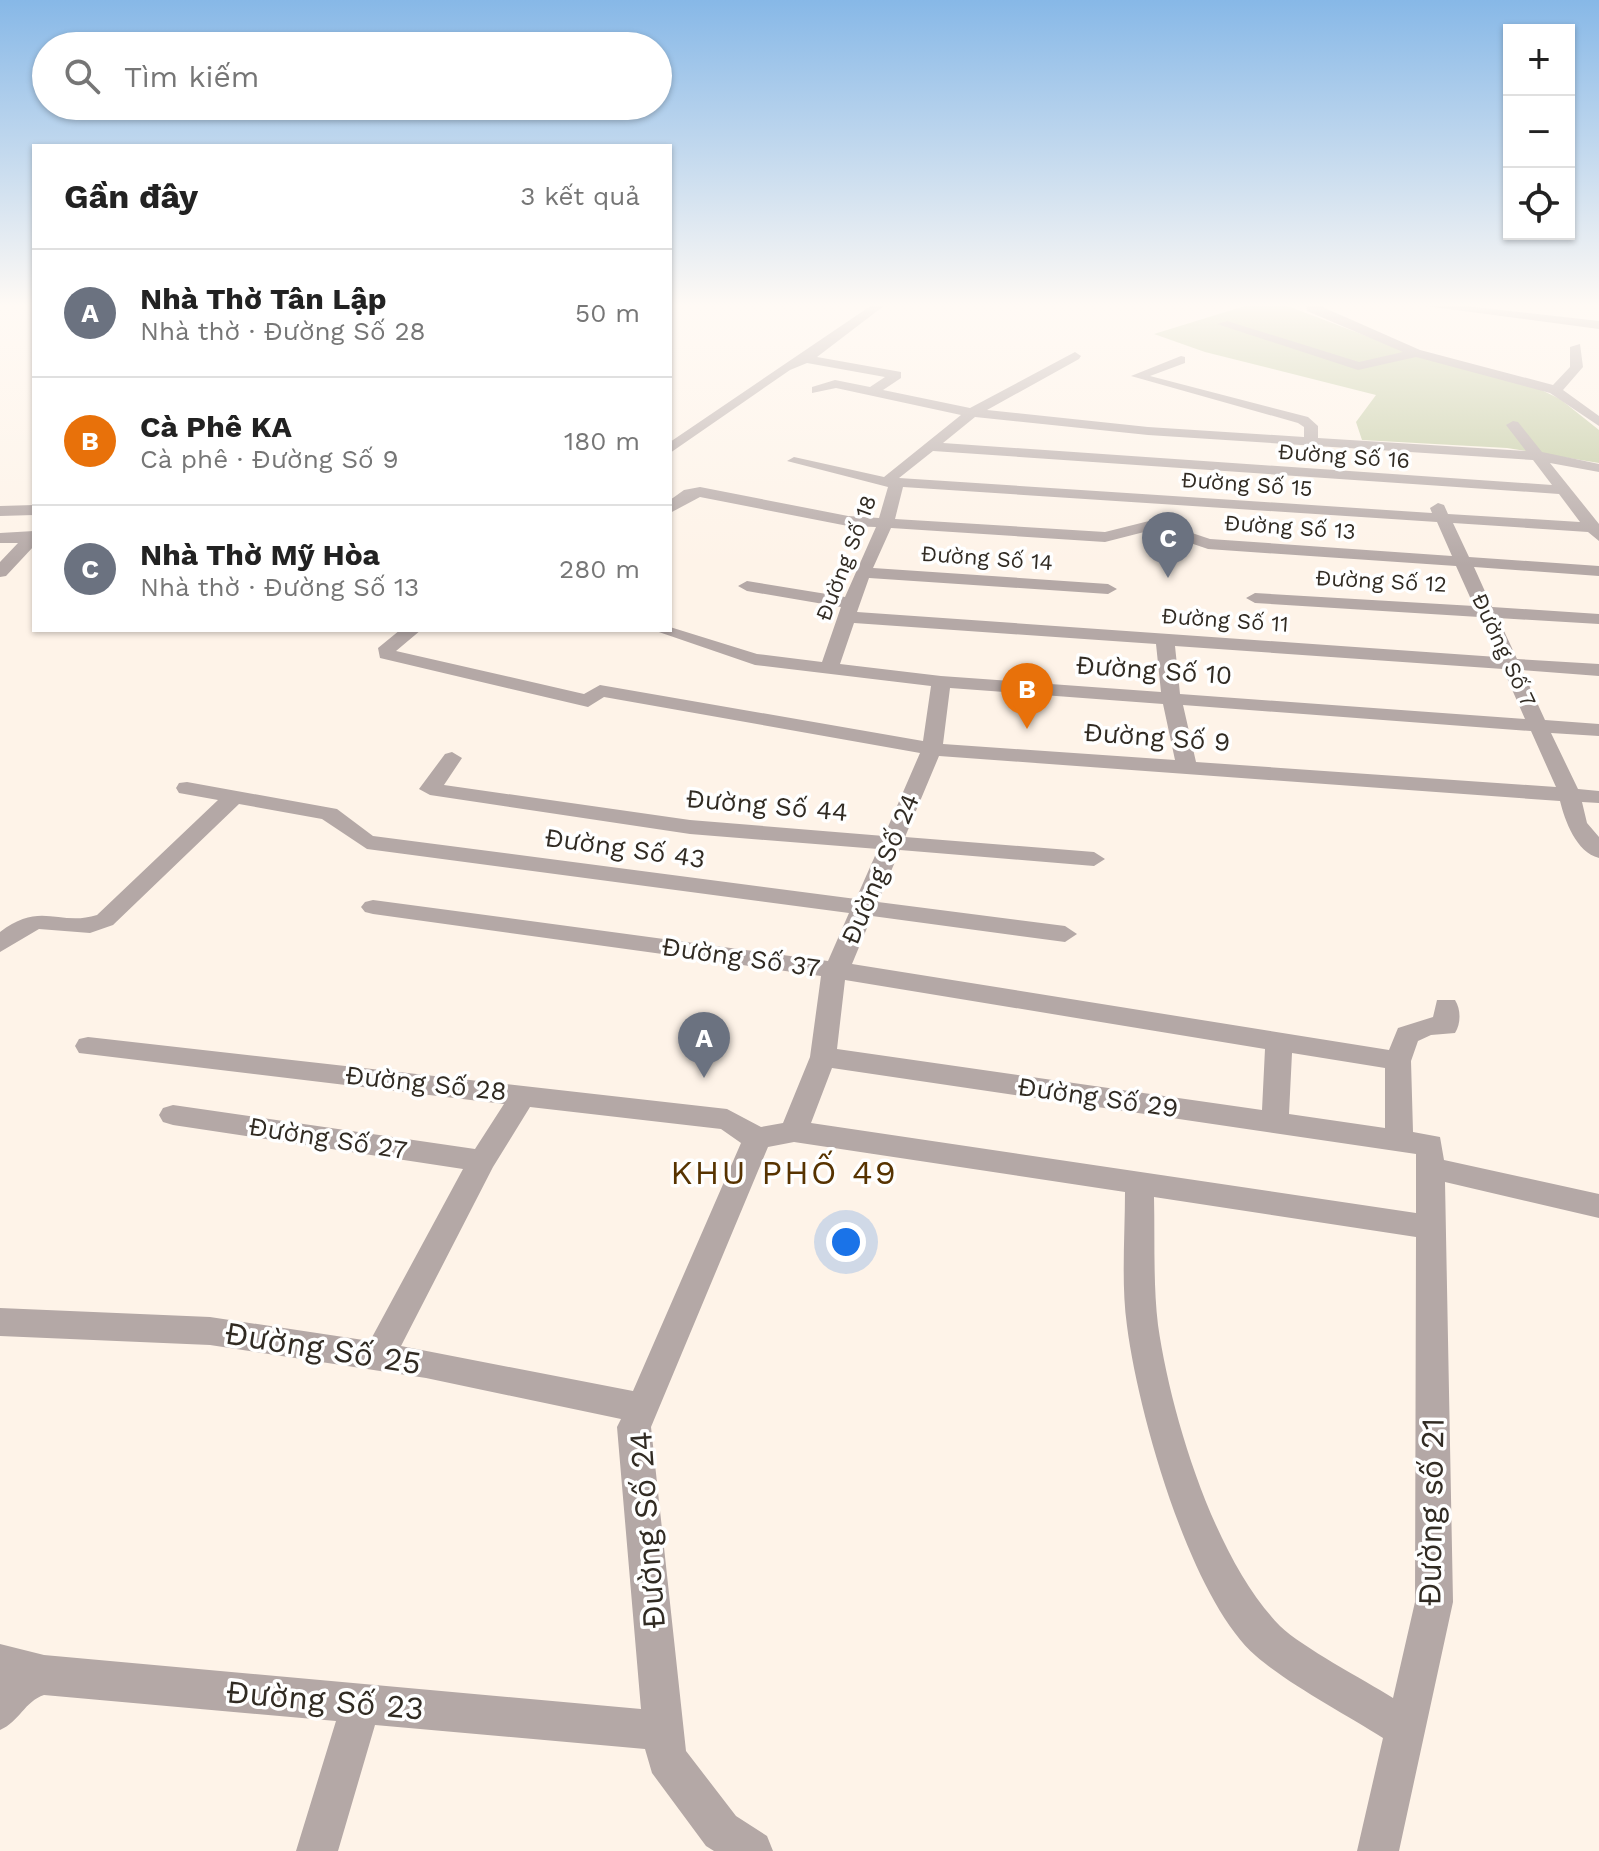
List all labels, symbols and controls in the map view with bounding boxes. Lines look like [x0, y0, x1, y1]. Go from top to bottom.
map controls [1503, 24, 1575, 240]
button: + [1503, 24, 1575, 96]
search box [32, 32, 672, 120]
icon: search [60, 54, 104, 98]
text: Tìm kiếm [124, 59, 259, 94]
button: − [1503, 96, 1575, 168]
button: locate [1503, 168, 1575, 240]
text: Gần đây [64, 176, 198, 216]
text: 3 kết quả [520, 181, 640, 211]
text: Nhà Thờ Tân Lập [140, 281, 387, 316]
text: A [81, 298, 99, 328]
text: 50 m [575, 298, 640, 328]
text: Nhà thờ · Đường Số 28 [140, 316, 426, 346]
text: Cà Phê KA [140, 409, 292, 444]
text: B [81, 426, 99, 456]
text: 180 m [564, 426, 640, 456]
street label: Đường Số 16 [1277, 439, 1411, 473]
text: Cà phê · Đường Số 9 [140, 444, 399, 474]
street label: Đường Số 15 [1181, 467, 1313, 501]
street label: Đường Số 18 [811, 492, 881, 624]
street label: Đường Số 13 [1223, 510, 1357, 544]
pin: C [1142, 512, 1194, 578]
text: Nhà Thờ Mỹ Hòa [140, 537, 380, 572]
street label: Đường Số 14 [920, 541, 1054, 575]
text: C [81, 554, 99, 584]
text: 280 m [559, 554, 640, 584]
street label: Đường Số 12 [1315, 565, 1447, 597]
text: Nhà thờ · Đường Số 13 [140, 572, 419, 602]
street label: Đường Số 7 [1467, 589, 1541, 711]
street label: Đường Số 11 [1161, 603, 1289, 637]
street label: Đường Số 10 [1075, 650, 1233, 690]
pin: B [1001, 663, 1053, 729]
street label: Đường Số 9 [1083, 717, 1231, 757]
street label: Đường Số 44 [685, 783, 849, 827]
street label: Đường Số 24 [835, 789, 925, 949]
street label: Đường Số 43 [543, 822, 707, 874]
street label: Đường Số 37 [660, 931, 822, 983]
pin: A [678, 1012, 730, 1078]
street label: Đường Số 28 [344, 1060, 508, 1106]
street label: Đường Số 29 [1016, 1071, 1180, 1123]
street label: Đường Số 27 [247, 1111, 409, 1165]
district label: KHU PHỐ 49 [670, 1150, 898, 1192]
your location [826, 1222, 866, 1262]
street label: Đường Số 25 [222, 1314, 424, 1382]
street label: Đường số 21 [1410, 1417, 1452, 1607]
street label: Đường Số 24 [621, 1430, 673, 1630]
street label: Đường Số 23 [225, 1672, 425, 1728]

